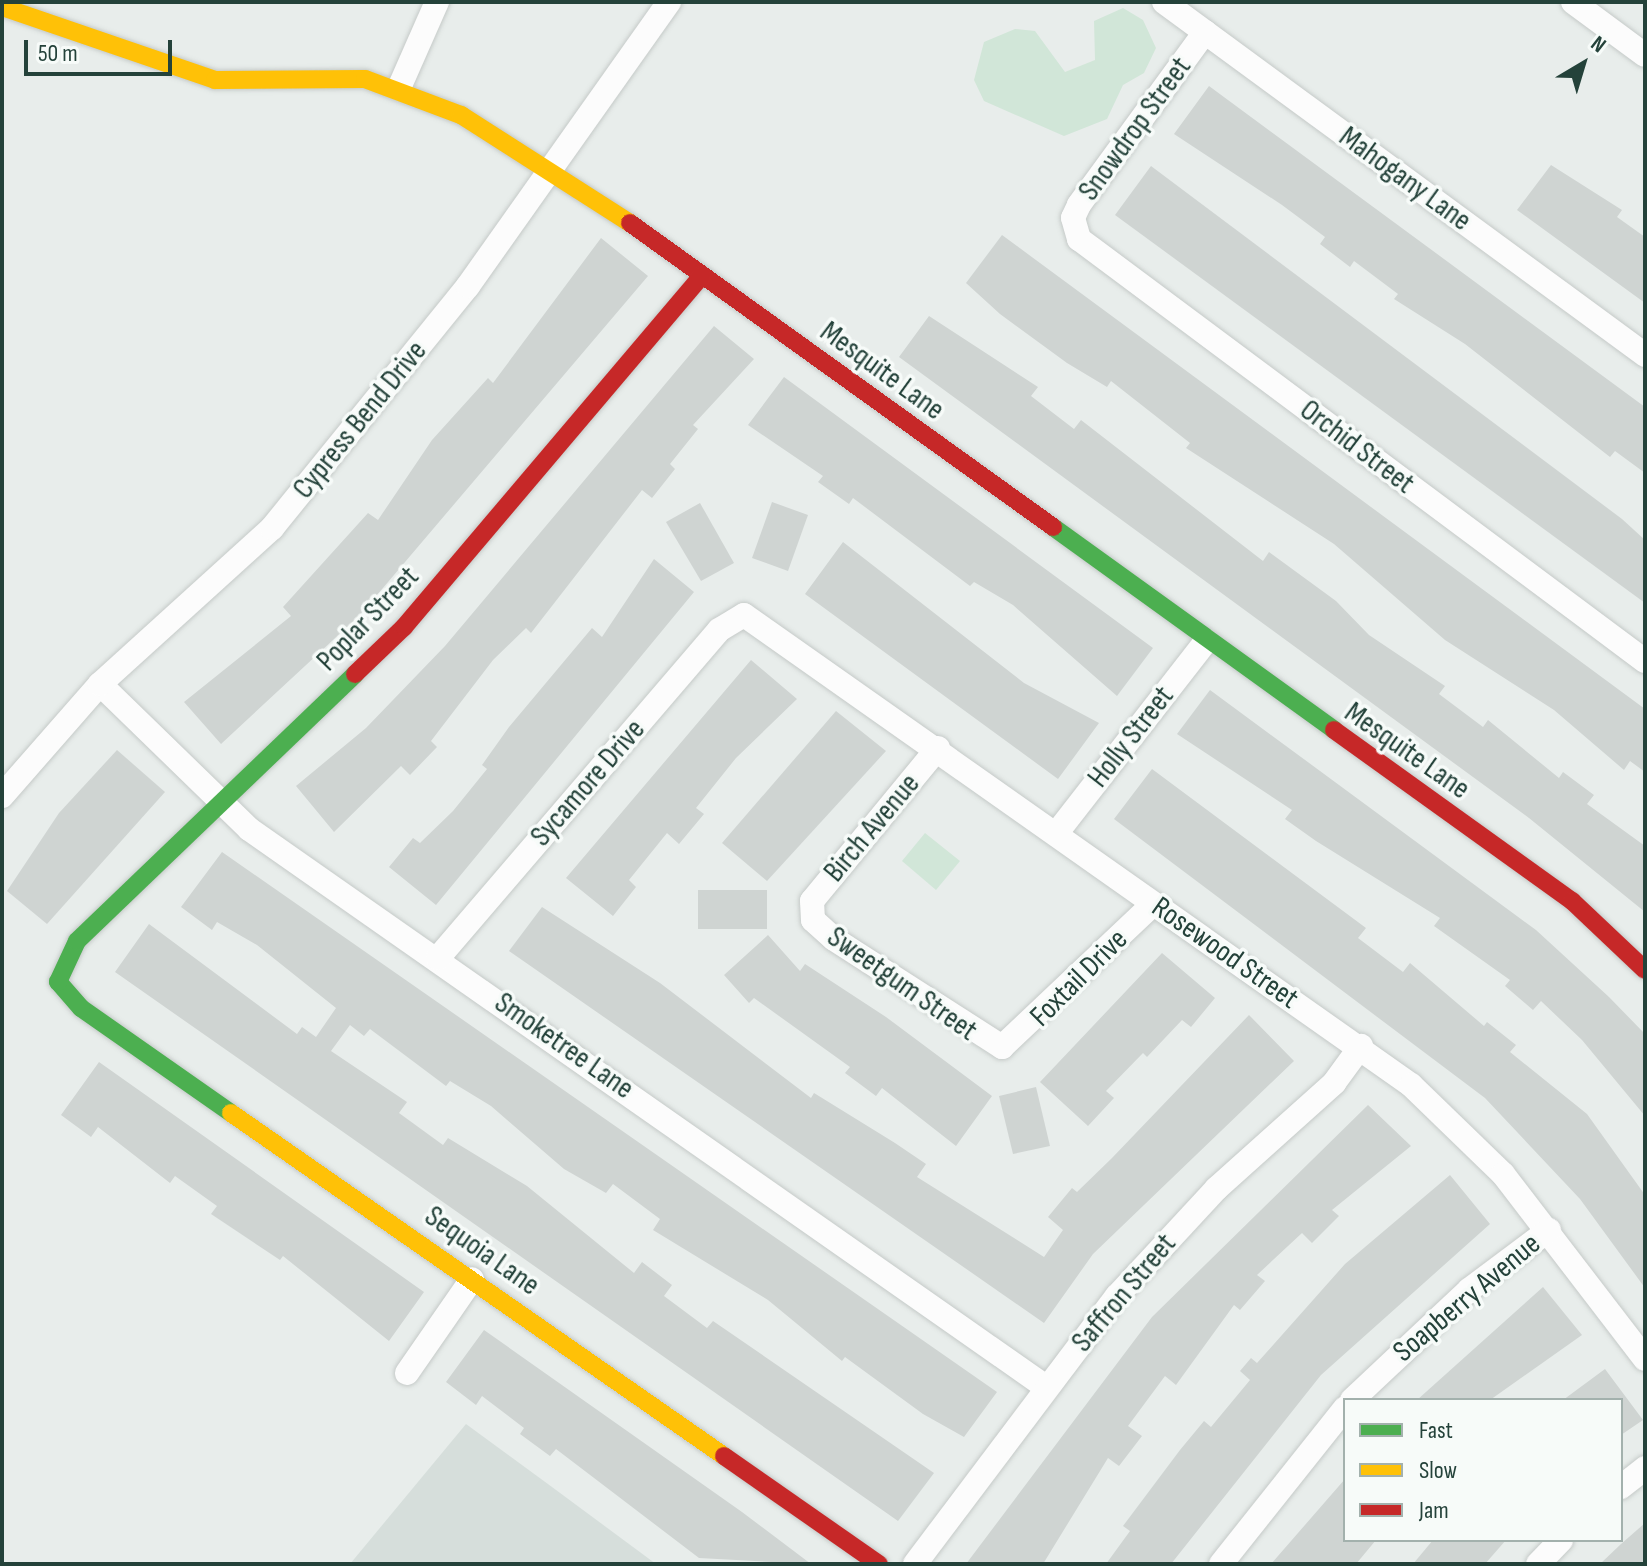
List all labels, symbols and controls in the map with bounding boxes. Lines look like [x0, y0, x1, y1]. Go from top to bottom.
scale bar [28, 24, 176, 74]
north arrow [1543, 24, 1623, 104]
text: N [1585, 30, 1611, 59]
text: 50 m [38, 39, 78, 68]
street label: Snowdrop Street [1071, 50, 1199, 208]
street label: Mahogany Lane [1332, 119, 1478, 239]
street label: Mesquite Lane [813, 314, 951, 428]
street label: Cypress Bend Drive [285, 334, 435, 506]
street label: Orchid Street [1293, 392, 1421, 502]
street label: Poplar Street [309, 559, 427, 679]
street label: Holly Street [1080, 679, 1182, 795]
street label: Mesquite Lane [1337, 695, 1477, 807]
street label: Sycamore Drive [523, 712, 653, 854]
street label: Birch Avenue [816, 767, 928, 889]
street label: Rosewood Street [1145, 889, 1305, 1017]
street label: Sweetgum Street [820, 919, 984, 1049]
street label: Foxtail Drive [1023, 922, 1135, 1034]
street label: Smoketree Lane [488, 985, 640, 1107]
street label: Sequoia Lane [418, 1198, 546, 1304]
street label: Soapberry Avenue [1386, 1226, 1548, 1370]
street label: Saffron Street [1064, 1227, 1184, 1359]
legend [1343, 1398, 1623, 1542]
text: Fast [1419, 1416, 1453, 1445]
text: Slow [1419, 1456, 1457, 1485]
text: Jam [1419, 1496, 1449, 1525]

